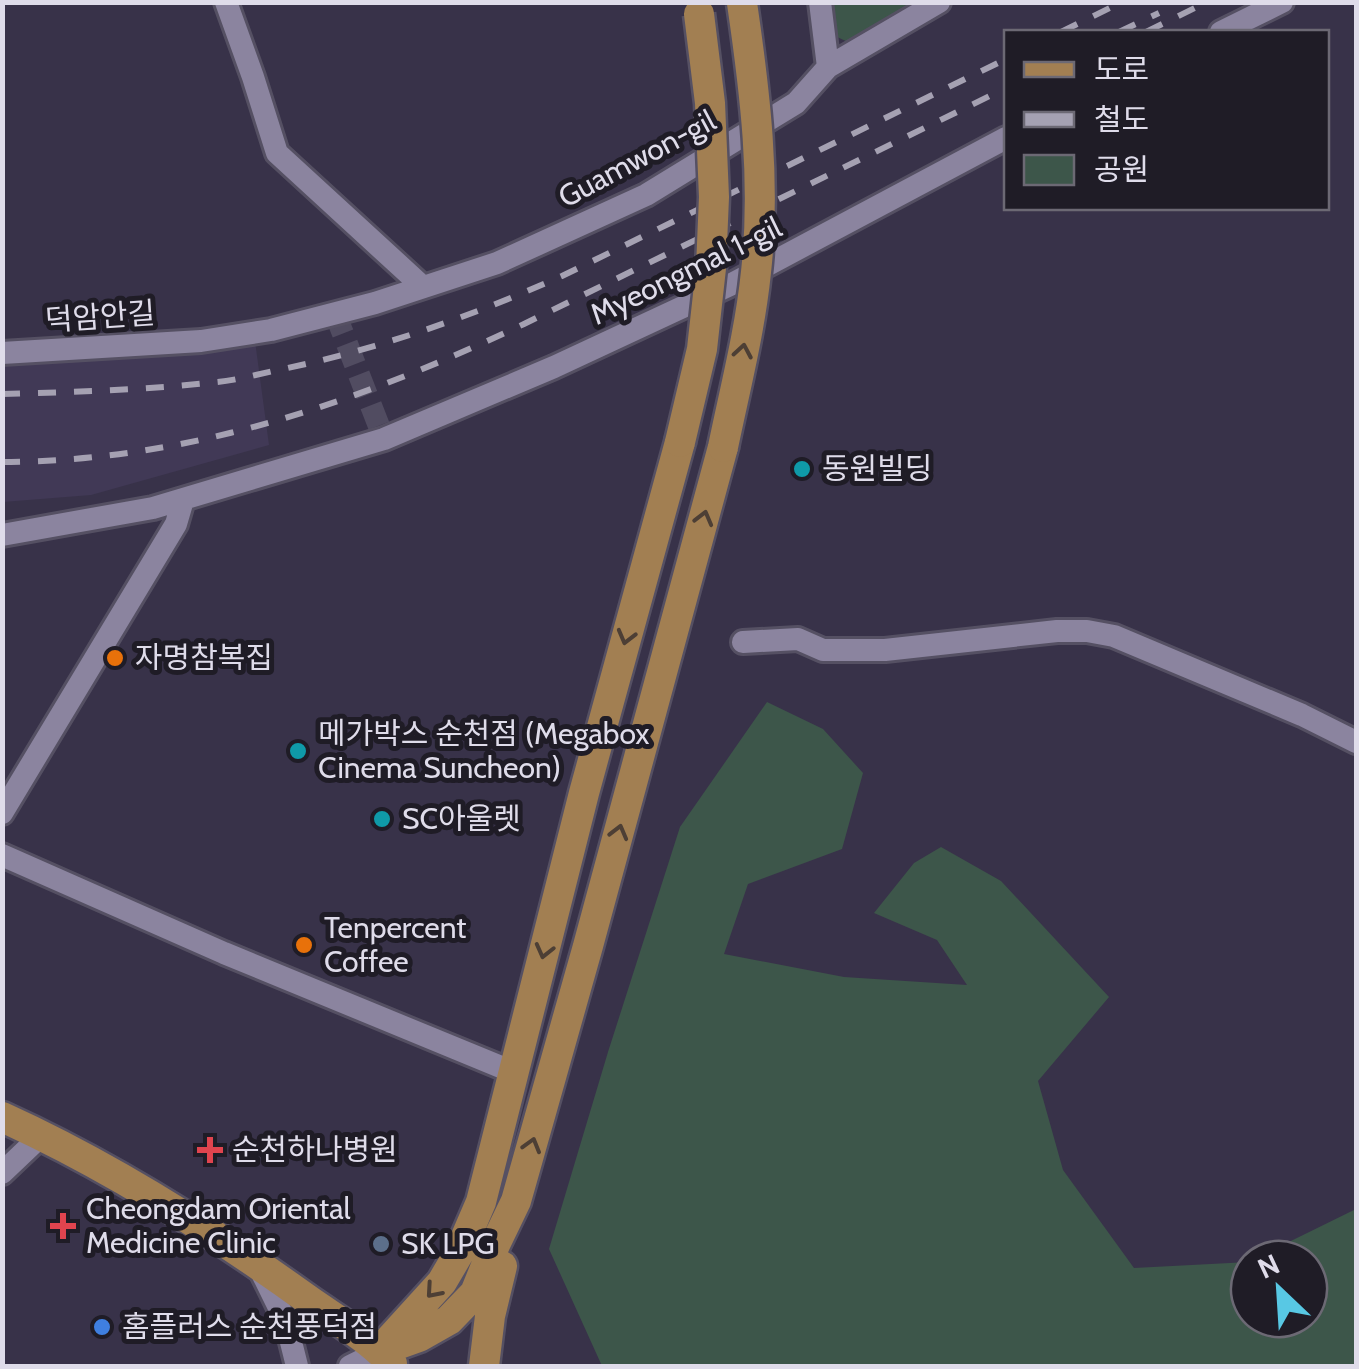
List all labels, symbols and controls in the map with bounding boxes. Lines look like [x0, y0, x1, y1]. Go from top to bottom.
legend [1004, 30, 1329, 210]
text: 도로 [1094, 51, 1149, 88]
text: 철도 [1094, 101, 1149, 138]
street label: Guamwon-gil [552, 102, 722, 215]
text: 공원 [1094, 151, 1149, 188]
street label: Myeongmal 1-gil [584, 208, 787, 333]
street label: 덕암안길 [44, 294, 156, 339]
one-way arrow [732, 343, 753, 359]
place label: 동원빌딩 [822, 450, 932, 487]
marker: 동원빌딩 [791, 458, 813, 480]
one-way arrow [692, 510, 713, 527]
one-way arrow [617, 628, 638, 645]
place label: 자명참복집 [135, 639, 273, 676]
marker: 자명참복집 [104, 647, 126, 669]
place label: 메가박스 순천점 (Megabox Cinema Suncheon) [318, 715, 650, 786]
marker: 메가박스 순천점 (Megabox Cinema Suncheon) [287, 740, 309, 762]
place label: SC아울렛 [402, 800, 521, 837]
marker: SC아울렛 [371, 808, 393, 830]
one-way arrow [607, 824, 628, 841]
place label: Tenpercent Coffee [324, 909, 466, 980]
marker: Tenpercent Coffee [293, 934, 315, 956]
one-way arrow [534, 942, 555, 959]
place label: 순천하나병원 [232, 1131, 398, 1168]
marker: 순천하나병원 [197, 1137, 223, 1163]
one-way arrow [520, 1137, 541, 1154]
place label: Cheongdam Oriental Medicine Clinic [86, 1190, 351, 1261]
marker: Cheongdam Oriental Medicine Clinic [50, 1213, 76, 1239]
place label: SK LPG [401, 1225, 495, 1262]
marker: SK LPG [370, 1233, 392, 1255]
north arrow [1229, 1239, 1329, 1339]
text: N [1252, 1247, 1285, 1286]
one-way arrow [427, 1279, 445, 1298]
place label: 홈플러스 순천풍덕점 [122, 1308, 377, 1345]
marker: 홈플러스 순천풍덕점 [91, 1316, 113, 1338]

